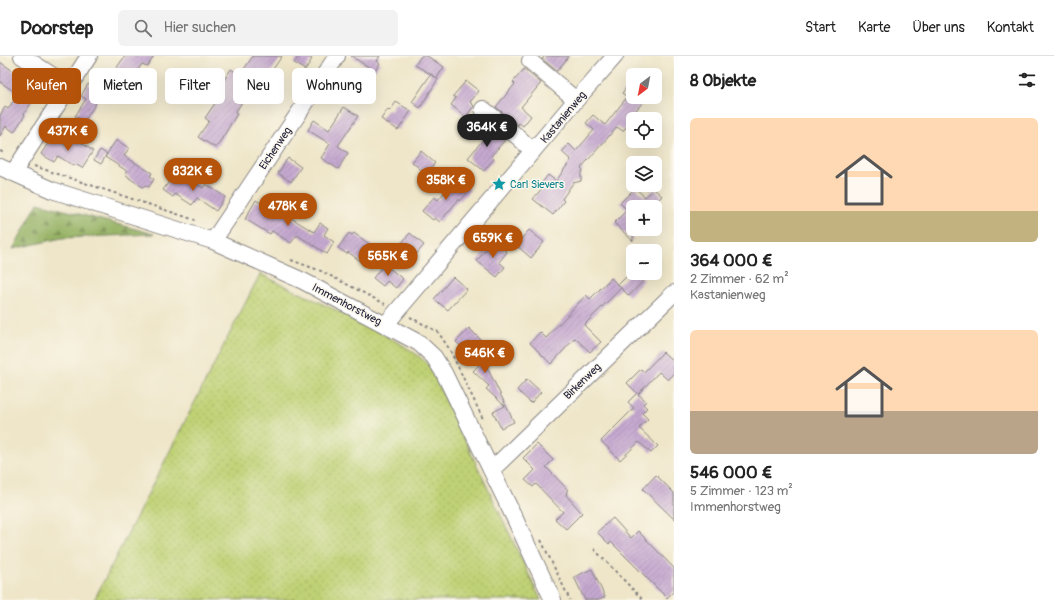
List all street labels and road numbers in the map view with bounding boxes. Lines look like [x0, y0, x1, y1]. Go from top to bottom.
street label: Kastanienweg [538, 88, 589, 146]
street label: Eichenweg [257, 124, 295, 172]
street label: Immenhorstweg [310, 281, 384, 328]
street label: Birkenweg [561, 360, 604, 402]

